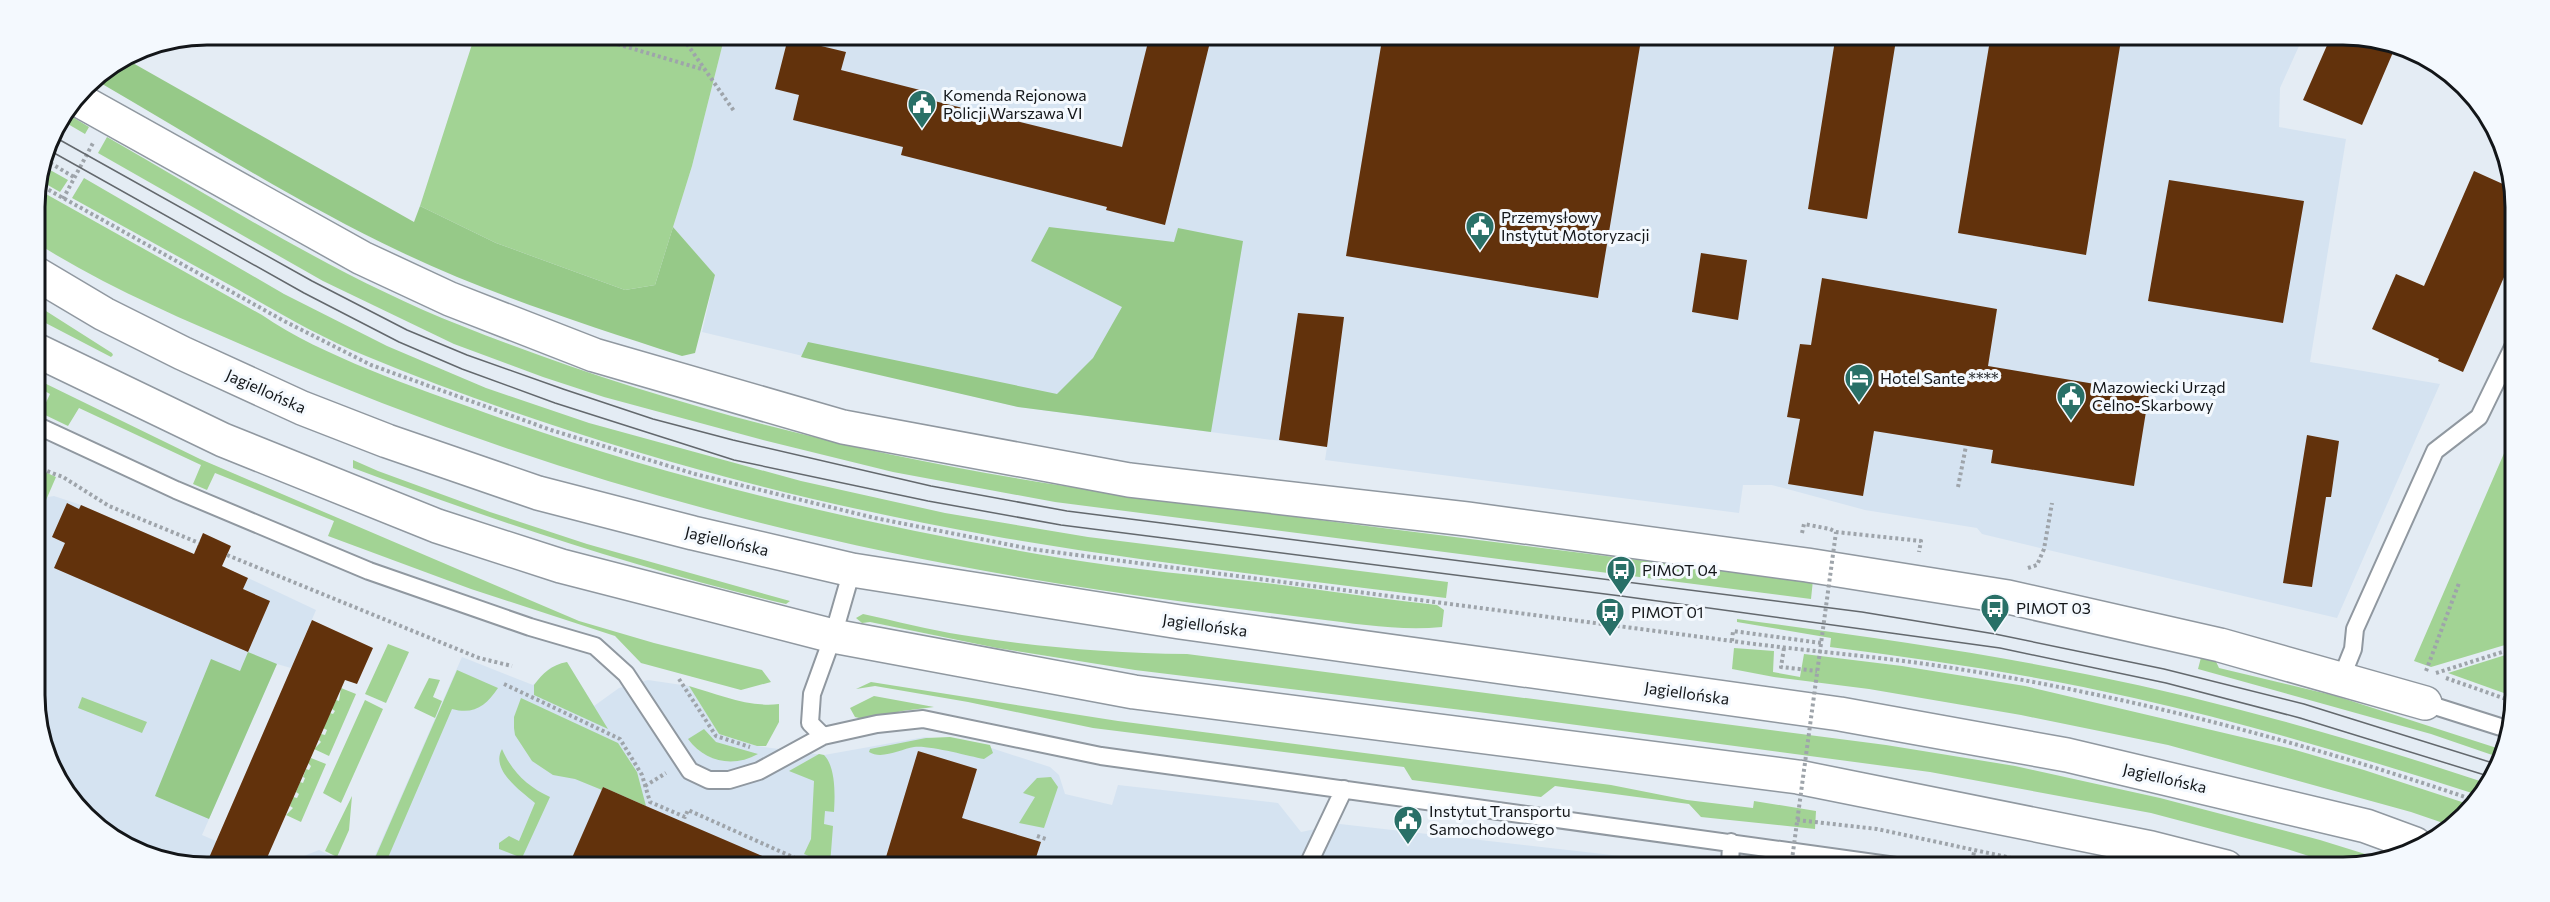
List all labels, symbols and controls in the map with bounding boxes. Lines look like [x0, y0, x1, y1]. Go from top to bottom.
place label: Komenda Rejonowa Policji Warszawa VI [943, 85, 1087, 122]
public building icon: Komenda Rejonowa Policji Warszawa VI [906, 88, 938, 130]
place label: Przemysłowy Instytut Motoryzacji [1501, 207, 1650, 244]
public building icon: Przemysłowy Instytut Motoryzacji [1464, 210, 1496, 252]
hotel icon: Hotel Sante **** [1843, 362, 1875, 404]
street label: Jagiellońska [223, 364, 309, 417]
place label: Hotel Sante **** [1880, 368, 1999, 387]
place label: Mazowiecki Urząd Celno-Skarbowy [2092, 377, 2226, 414]
public building icon: Mazowiecki Urząd Celno-Skarbowy [2055, 380, 2087, 422]
street label: Jagiellońska [683, 522, 771, 559]
bus stop icon: PIMOT 04 [1605, 554, 1637, 596]
place label: PIMOT 04 [1642, 560, 1718, 579]
bus stop icon: PIMOT 03 [1979, 592, 2011, 634]
bus stop icon: PIMOT 01 [1594, 596, 1626, 638]
place label: PIMOT 03 [2016, 598, 2091, 617]
place label: PIMOT 01 [1631, 602, 1704, 621]
street label: Jagiellońska [1161, 609, 1249, 640]
street label: Jagiellońska [1643, 677, 1731, 708]
street label: Jagiellońska [2121, 759, 2209, 796]
place label: Instytut Transportu Samochodowego [1429, 801, 1571, 838]
public building icon: Instytut Transportu Samochodowego [1392, 804, 1424, 846]

